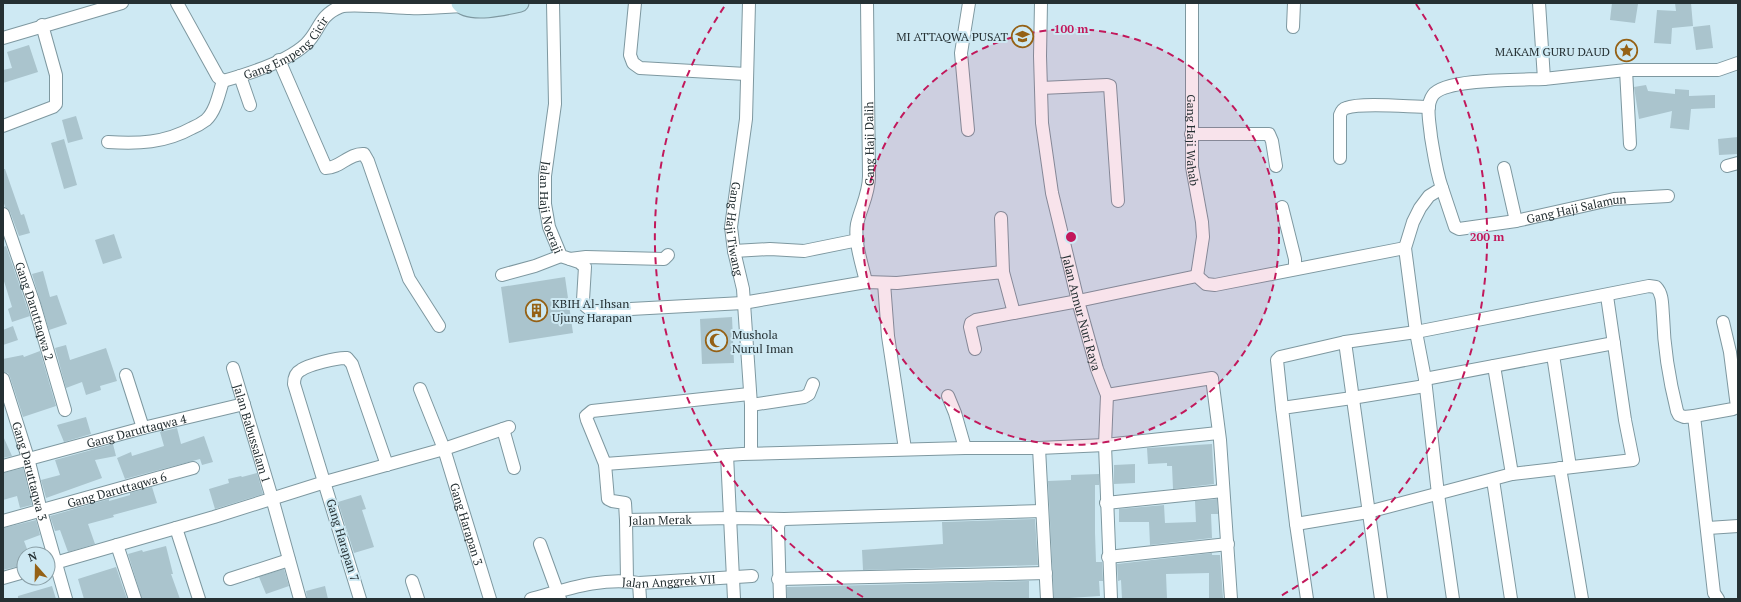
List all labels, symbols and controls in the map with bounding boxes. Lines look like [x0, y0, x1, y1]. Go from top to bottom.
street label: Gang Empeng Cicir [241, 12, 331, 82]
text: 100 m [1054, 21, 1088, 36]
school or university icon: MI ATTAQWA PUSAT [1010, 23, 1036, 49]
place label: MI ATTAQWA PUSAT [896, 29, 1009, 44]
place icon: MAKAM GURU DAUD [1613, 38, 1639, 64]
place label: MAKAM GURU DAUD [1495, 44, 1610, 59]
street label: Gang Haji Wahab [1184, 94, 1203, 187]
street label: Gang Haji Dalih [861, 101, 877, 187]
street label: Jalan Haji Noeraji [538, 160, 567, 256]
street label: Gang Haji Tiwang [724, 181, 747, 278]
street label: Gang Haji Salamun [1525, 191, 1627, 226]
text: 200 m [1470, 229, 1504, 244]
centre of rings [1064, 230, 1078, 244]
street label: Jalan Annur Nuri Raya [1060, 253, 1105, 372]
street label: Gang Daruttaqwa 2 [12, 260, 57, 362]
place label: KBIH Al-Ihsan Ujung Harapan [552, 296, 632, 325]
building icon: KBIH Al-Ihsan Ujung Harapan [524, 297, 550, 323]
place label: Mushola Nurul Iman [732, 327, 793, 356]
mosque icon: Mushola Nurul Iman [704, 328, 730, 354]
street label: Jalan Babussalam 1 [231, 382, 274, 484]
street label: Gang Daruttaqwa 4 [85, 410, 188, 451]
street label: Gang Daruttaqwa 3 [9, 419, 51, 522]
street label: Gang Daruttaqwa 6 [65, 468, 169, 510]
street label: Gang Harapan 3 [447, 481, 487, 567]
street label: Gang Harapan 7 [323, 497, 363, 583]
street label: Jalan Merak [628, 511, 693, 527]
north arrow [16, 546, 56, 586]
text: N [26, 548, 40, 565]
street label: Jalan Anggrek VII [622, 571, 716, 591]

